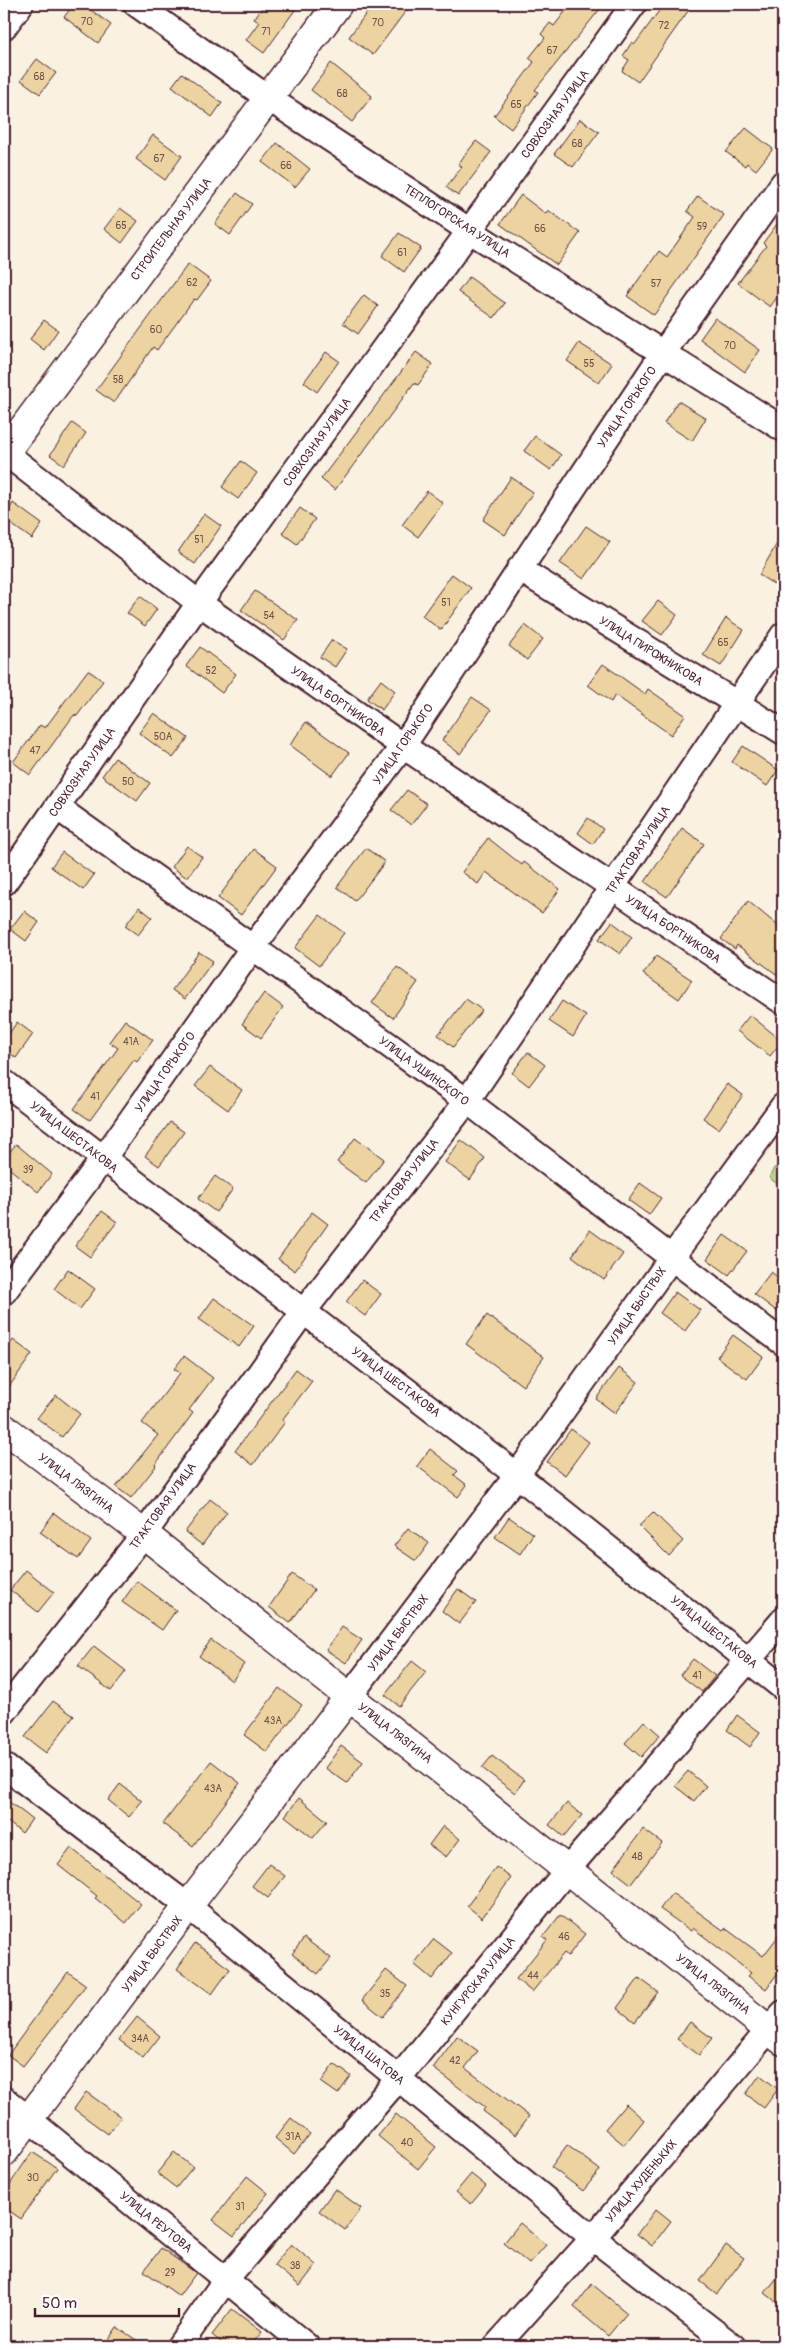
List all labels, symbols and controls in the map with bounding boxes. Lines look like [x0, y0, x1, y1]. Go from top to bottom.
house number: 70 [81, 16, 93, 28]
house number: 70 [372, 17, 384, 29]
house number: 72 [659, 20, 670, 32]
house number: 71 [261, 26, 271, 38]
house number: 67 [546, 45, 558, 57]
street label: СОВХОЗНАЯ УЛИЦА [518, 67, 593, 162]
house number: 68 [34, 71, 44, 83]
house number: 68 [337, 88, 347, 100]
house number: 65 [510, 99, 522, 111]
house number: 68 [572, 138, 582, 150]
house number: 67 [153, 153, 165, 165]
house number: 66 [280, 160, 292, 172]
street label: СТРОИТЕЛЬНАЯ УЛИЦА [128, 175, 215, 284]
street label: ТЕПЛОГОРСКАЯ УЛИЦА [401, 181, 513, 262]
house number: 65 [115, 220, 127, 232]
house number: 59 [697, 221, 707, 233]
house number: 66 [534, 223, 546, 235]
house number: 61 [397, 247, 407, 259]
house number: 62 [186, 277, 198, 289]
house number: 57 [651, 278, 662, 290]
house number: 60 [150, 324, 162, 336]
house number: 70 [724, 340, 736, 352]
house number: 55 [584, 358, 594, 370]
street label: УЛИЦА ГОРЬКОГО [595, 363, 660, 451]
house number: 58 [113, 374, 123, 386]
street label: СОВХОЗНАЯ УЛИЦА [280, 395, 355, 490]
house number: 51 [194, 534, 204, 546]
house number: 51 [441, 597, 451, 609]
house number: 54 [263, 610, 275, 622]
street label: УЛИЦА ПИРОЖНИКОВА [596, 613, 706, 690]
house number: 65 [717, 637, 729, 649]
street label: УЛИЦА БОРТНИКОВА [288, 663, 388, 740]
house number: 52 [205, 665, 217, 677]
street label: УЛИЦА ГОРЬКОГО [370, 701, 437, 787]
street label: СОВХОЗНАЯ УЛИЦА [46, 724, 119, 820]
house number: 50А [154, 731, 173, 743]
house number: 47 [29, 745, 41, 757]
house number: 50 [122, 776, 134, 788]
street label: ТРАКТОВАЯ УЛИЦА [603, 803, 674, 897]
street label: УЛИЦА БОРТНИКОВА [622, 892, 723, 967]
street label: УЛИЦА ГОРЬКОГО [132, 1029, 199, 1115]
street label: УЛИЦА УШИНСКОГО [376, 1034, 472, 1109]
house number: 41А [123, 1036, 140, 1048]
house number: 41 [90, 1091, 100, 1103]
street label: УЛИЦА ШЕСТАКОВА [27, 1098, 121, 1177]
street label: ТРАКТОВАЯ УЛИЦА [367, 1136, 442, 1227]
house number: 39 [23, 1164, 33, 1176]
street label: УЛИЦА БЫСТРЫХ [605, 1264, 670, 1348]
street label: УЛИЦА ШЕСТАКОВА [348, 1344, 443, 1421]
street label: УЛИЦА ЛЯЗГИНА [35, 1450, 116, 1517]
street label: ТРАКТОВАЯ УЛИЦА [127, 1460, 200, 1553]
street label: УЛИЦА БЫСТРЫХ [365, 1592, 432, 1674]
street label: УЛИЦА ШЕСТАКОВА [667, 1593, 760, 1672]
house number: 41 [692, 1670, 702, 1682]
street label: УЛИЦА ЛЯЗГИНА [355, 1700, 435, 1767]
house number: 43А [264, 1715, 282, 1727]
house number: 43А [204, 1783, 222, 1795]
house number: 48 [632, 1851, 642, 1863]
street label: УЛИЦА БЫСТРЫХ [119, 1913, 186, 1995]
house number: 46 [558, 1931, 570, 1943]
street label: КУНГУРСКАЯ УЛИЦА [438, 1934, 519, 2029]
street label: УЛИЦА ЛЯЗГИНА [673, 1951, 753, 2018]
house number: 44 [527, 1970, 539, 1982]
house number: 35 [380, 1988, 391, 2000]
street label: УЛИЦА ШАТОВА [330, 2022, 407, 2089]
house number: 34А [131, 2033, 149, 2045]
house number: 42 [449, 2055, 461, 2067]
house number: 31А [285, 2131, 301, 2143]
house number: 40 [401, 2137, 413, 2149]
street label: УЛИЦА ХУДЕНЬКИХ [603, 2137, 681, 2226]
house number: 30 [27, 2172, 39, 2184]
street label: УЛИЦА РЕУТОВА [116, 2189, 195, 2256]
house number: 31 [235, 2201, 245, 2213]
house number: 38 [290, 2260, 300, 2272]
house number: 29 [165, 2267, 175, 2279]
scale bar [35, 2285, 179, 2317]
text: 50 m [42, 2294, 77, 2313]

